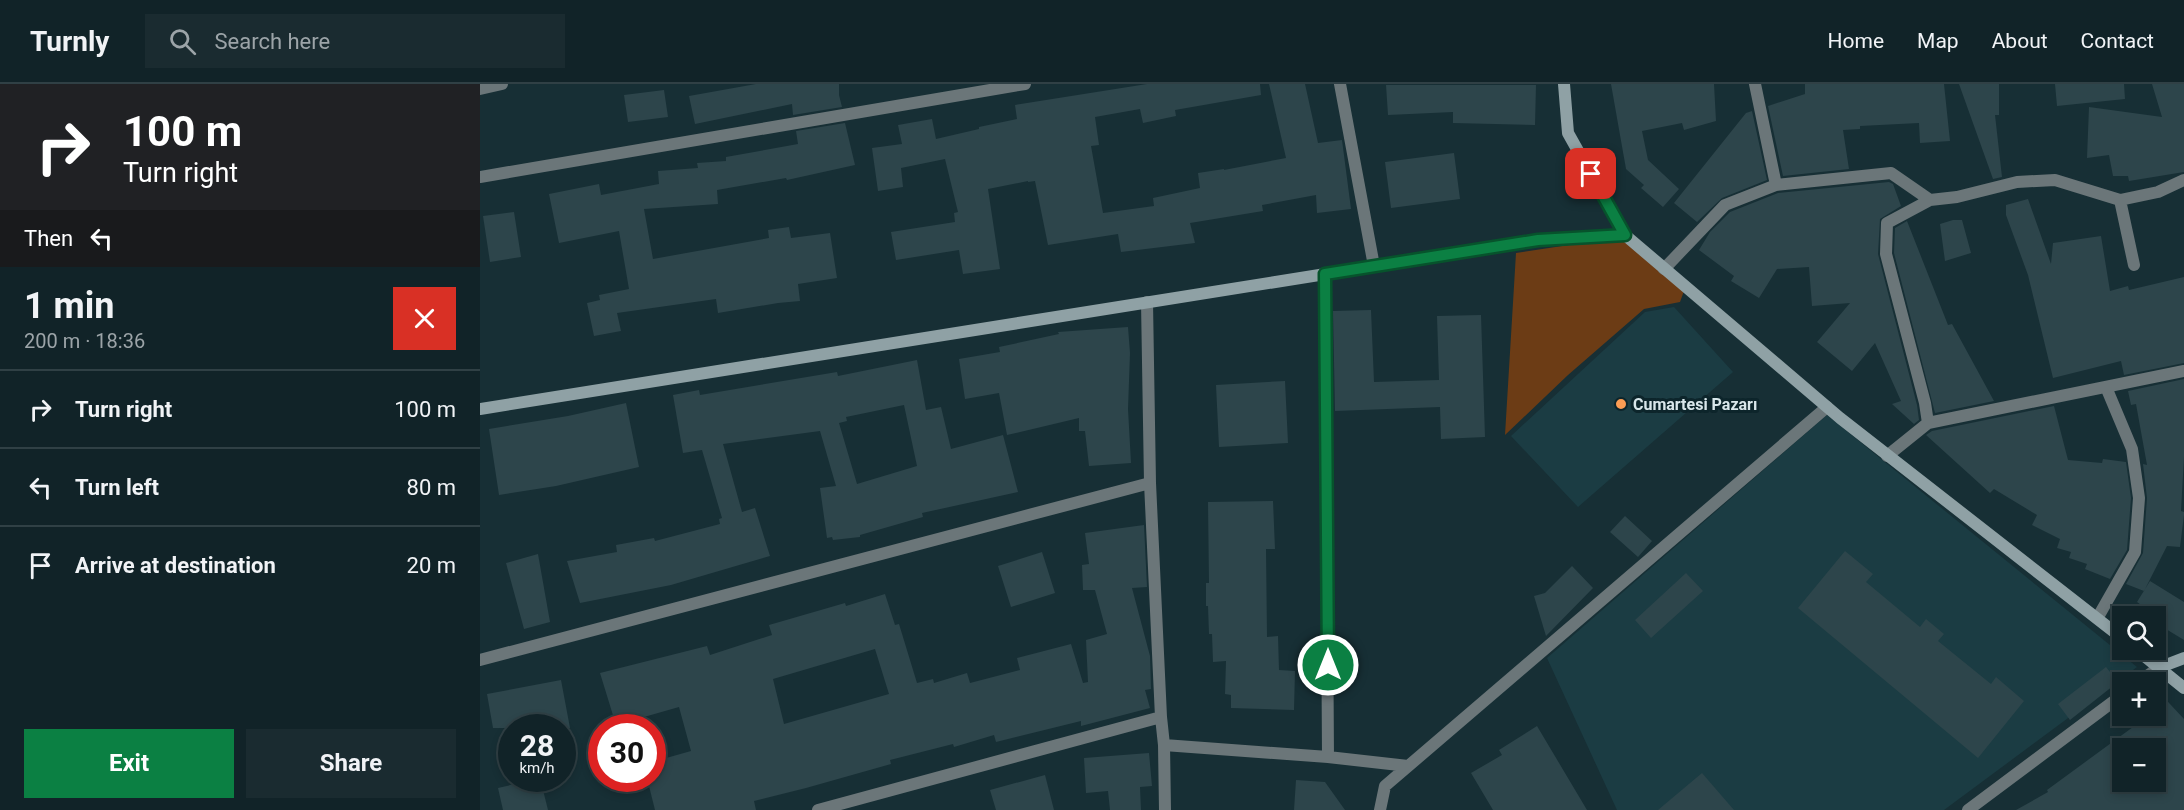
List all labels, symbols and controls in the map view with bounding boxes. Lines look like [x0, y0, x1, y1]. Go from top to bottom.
search box [145, 14, 565, 68]
text: Turnly [30, 25, 109, 58]
icon: search [166, 25, 199, 58]
text: Search here [214, 29, 330, 54]
text: Home [1828, 29, 1884, 53]
text: Map [1917, 29, 1959, 53]
text: About [1992, 29, 2048, 53]
text: Contact [2081, 29, 2154, 53]
text: 100 m [123, 107, 242, 156]
icon: right [24, 108, 102, 186]
pin [1565, 148, 1616, 199]
text: Turn right [123, 157, 238, 189]
icon: arrive [1574, 157, 1607, 190]
icon: left [85, 222, 118, 255]
text: Then [24, 226, 73, 251]
text: 1 min [24, 285, 115, 327]
button: close [393, 287, 456, 350]
text: 200 m · 18:36 [24, 329, 145, 353]
icon: right [24, 393, 57, 426]
place label: Cumartesi Pazarı [1633, 395, 1757, 414]
text: Turn right [75, 397, 172, 422]
text: 100 m [394, 397, 456, 422]
marker: Cumartesi Pazarı [1614, 397, 1628, 411]
icon: left [24, 471, 57, 504]
text: Turn left [75, 475, 159, 500]
text: 80 m [407, 475, 456, 500]
icon: arrive [24, 549, 57, 582]
text: Arrive at destination [75, 553, 276, 578]
text: 20 m [407, 553, 456, 578]
map controls [2112, 606, 2166, 792]
button: search [2112, 606, 2166, 660]
position arrow [1296, 633, 1360, 697]
button: + [2112, 672, 2166, 726]
speed limit sign: 30 [588, 714, 666, 792]
text: 28 [520, 728, 554, 763]
button: Exit [24, 729, 234, 798]
button: Share [246, 729, 456, 798]
button: − [2112, 738, 2166, 792]
text: km/h [519, 759, 555, 777]

